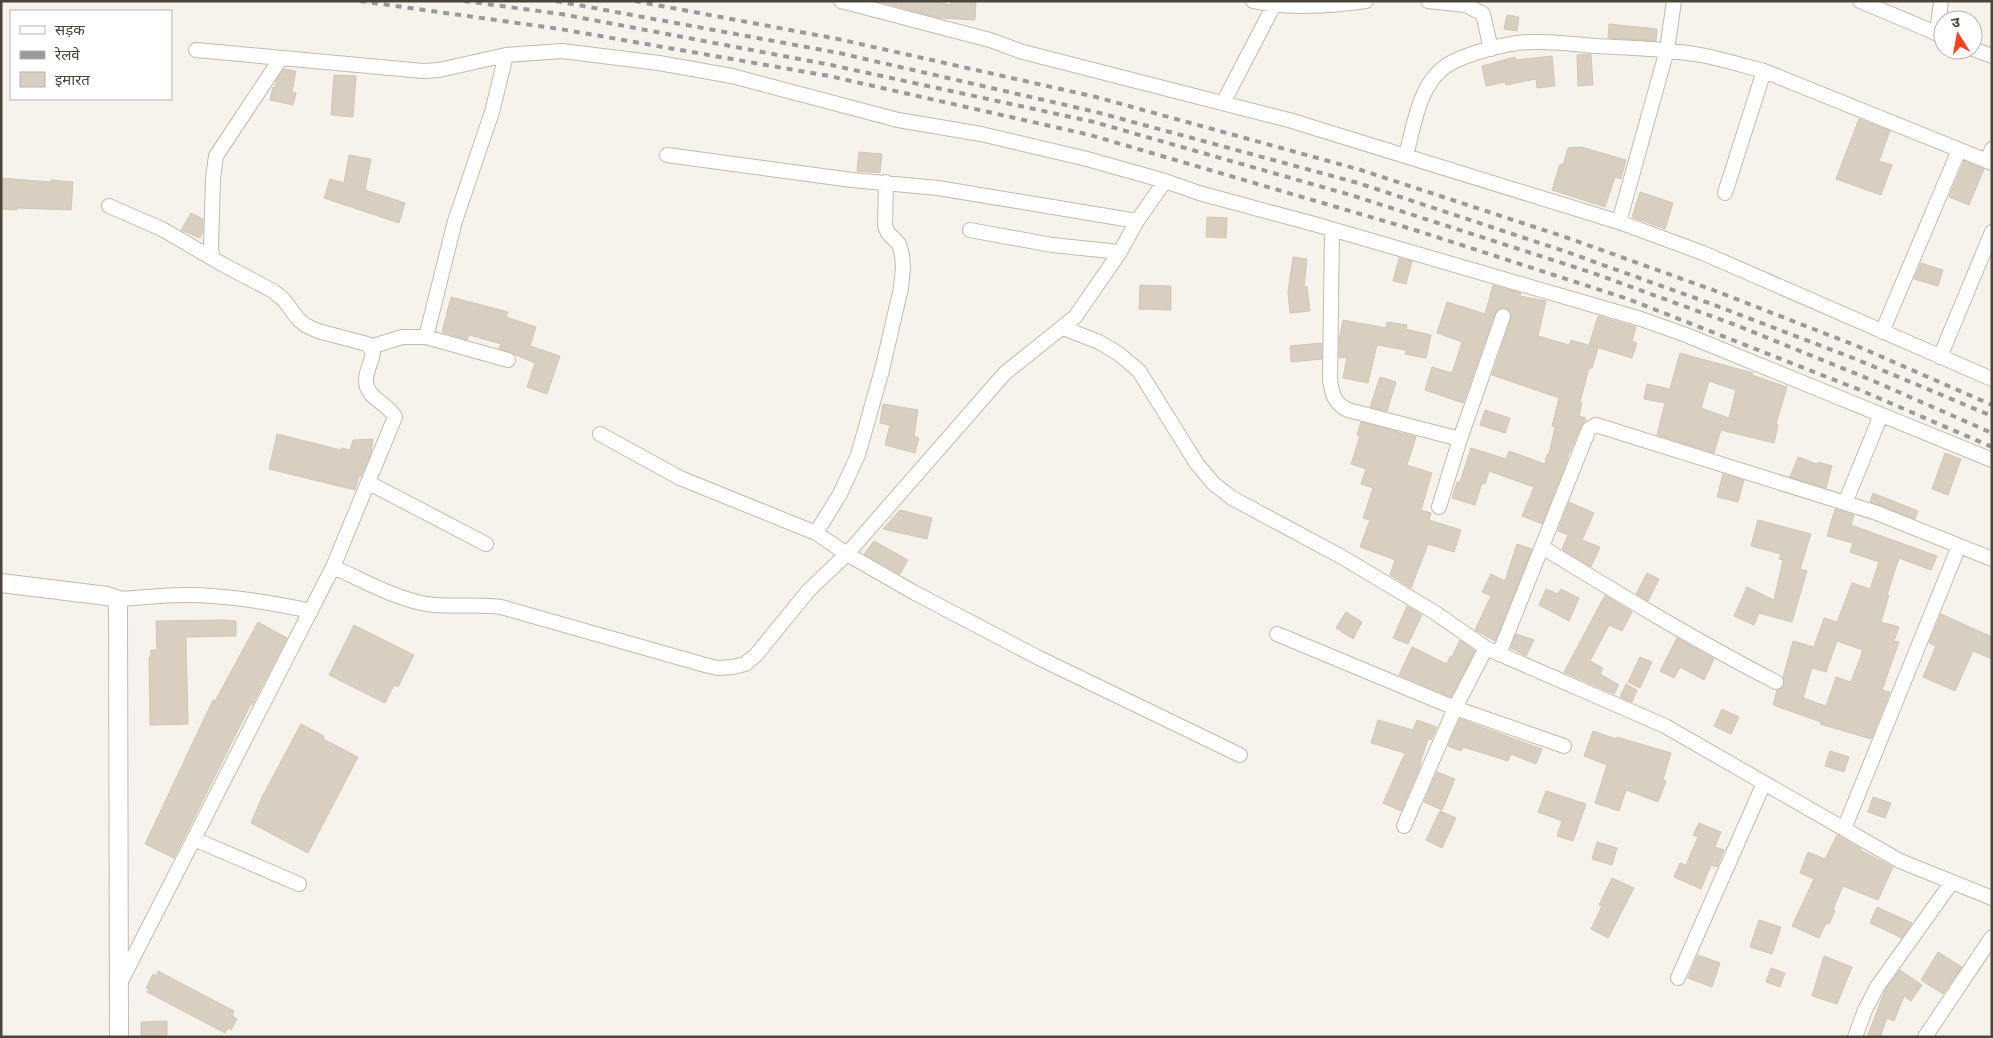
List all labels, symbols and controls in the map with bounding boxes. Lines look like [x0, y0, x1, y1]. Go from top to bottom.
legend [10, 10, 172, 100]
north arrow [1933, 10, 1983, 60]
text: उ [1950, 12, 1962, 31]
text: सड़क [55, 20, 85, 39]
text: रेलवे [54, 45, 80, 64]
text: इमारत [55, 70, 90, 89]

